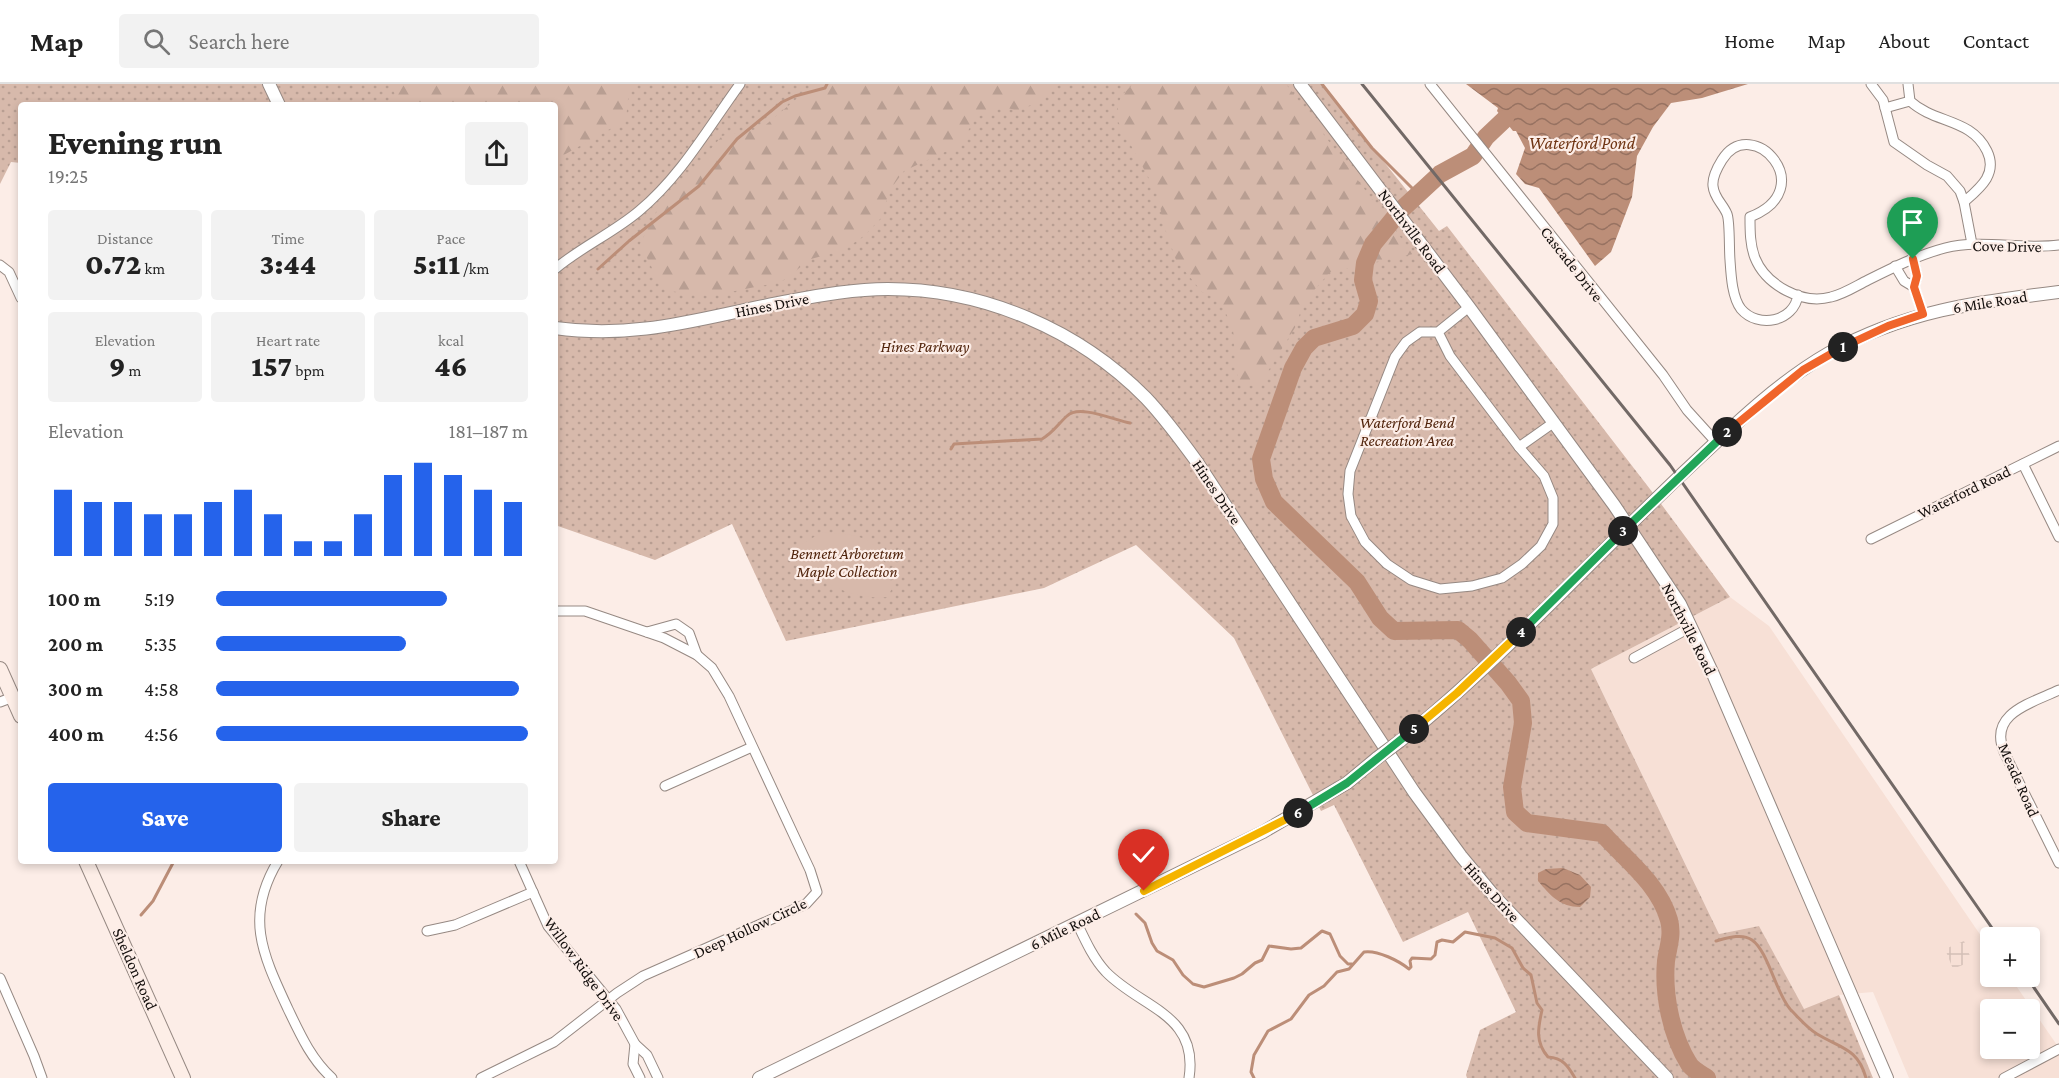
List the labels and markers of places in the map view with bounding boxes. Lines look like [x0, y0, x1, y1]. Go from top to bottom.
pin [1887, 197, 1938, 259]
pin: 1 [1828, 332, 1858, 362]
pin: 2 [1712, 417, 1742, 447]
pin: 3 [1608, 516, 1638, 546]
pin: 4 [1506, 617, 1536, 647]
pin: 5 [1399, 714, 1429, 744]
pin: 6 [1283, 798, 1313, 828]
pin [1118, 829, 1169, 891]

